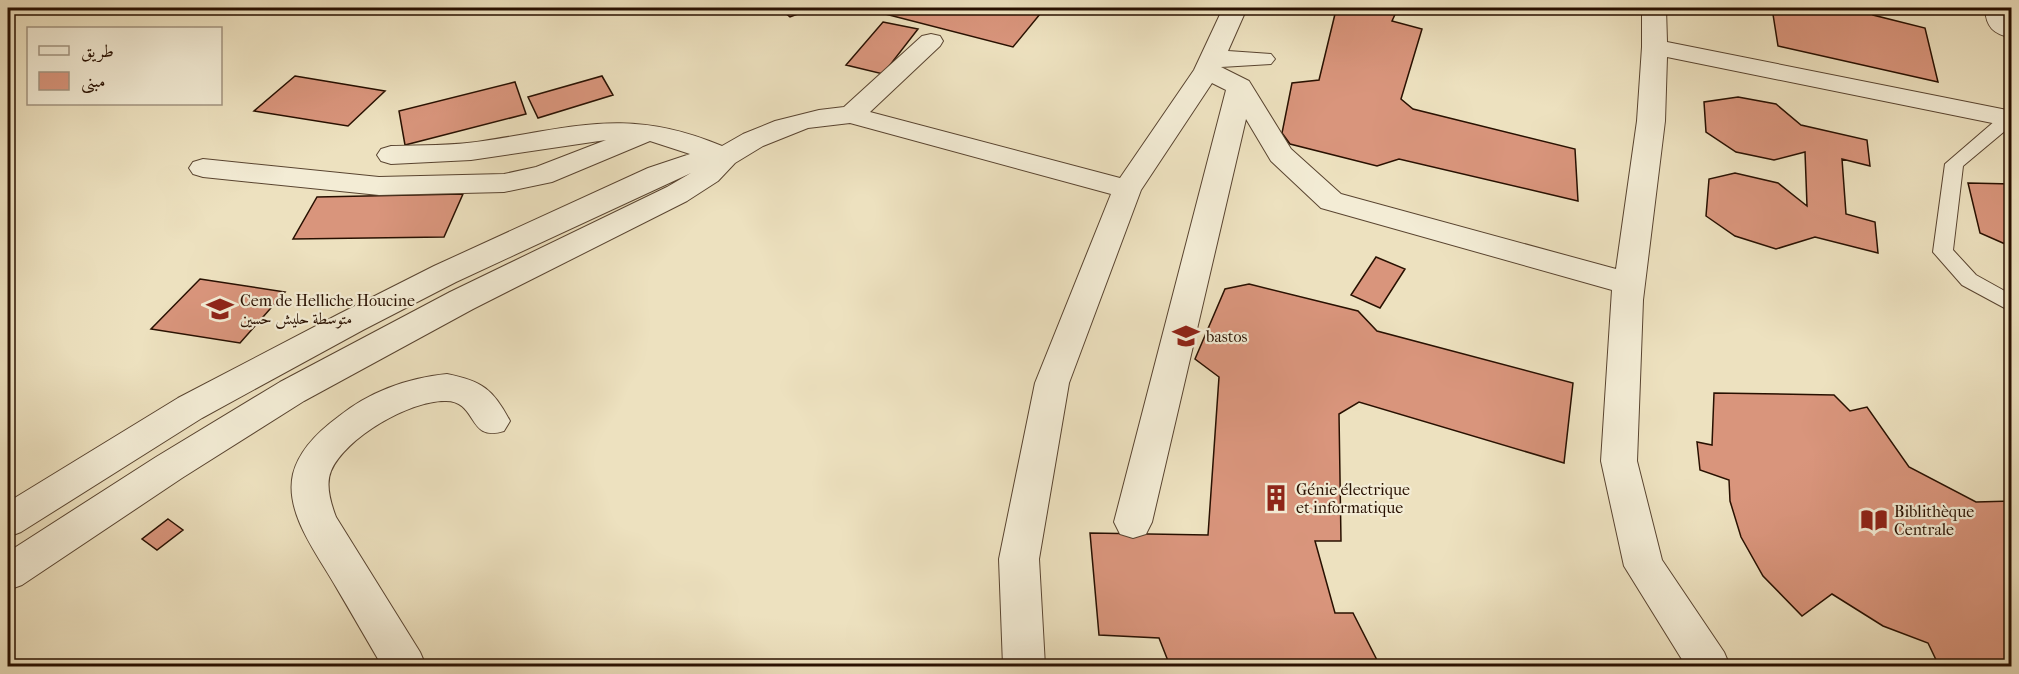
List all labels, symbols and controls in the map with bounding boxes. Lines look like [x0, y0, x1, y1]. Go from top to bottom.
legend [27, 27, 222, 105]
text: طريق [81, 41, 114, 63]
text: مبنى [81, 71, 106, 94]
place label: Cem de Helliche Houcine متوسطة حليش حسين [240, 291, 415, 329]
school or university icon: Cem de Helliche Houcine متوسطة حليش حسين [205, 294, 235, 324]
school or university icon: bastos [1171, 321, 1201, 351]
place label: bastos [1205, 327, 1248, 346]
place label: Génie électrique et informatique [1296, 480, 1410, 517]
building icon: Génie électrique et informatique [1261, 483, 1291, 513]
place label: Biblithèque Centrale [1894, 502, 1974, 539]
library icon: Biblithèque Centrale [1859, 505, 1889, 535]

